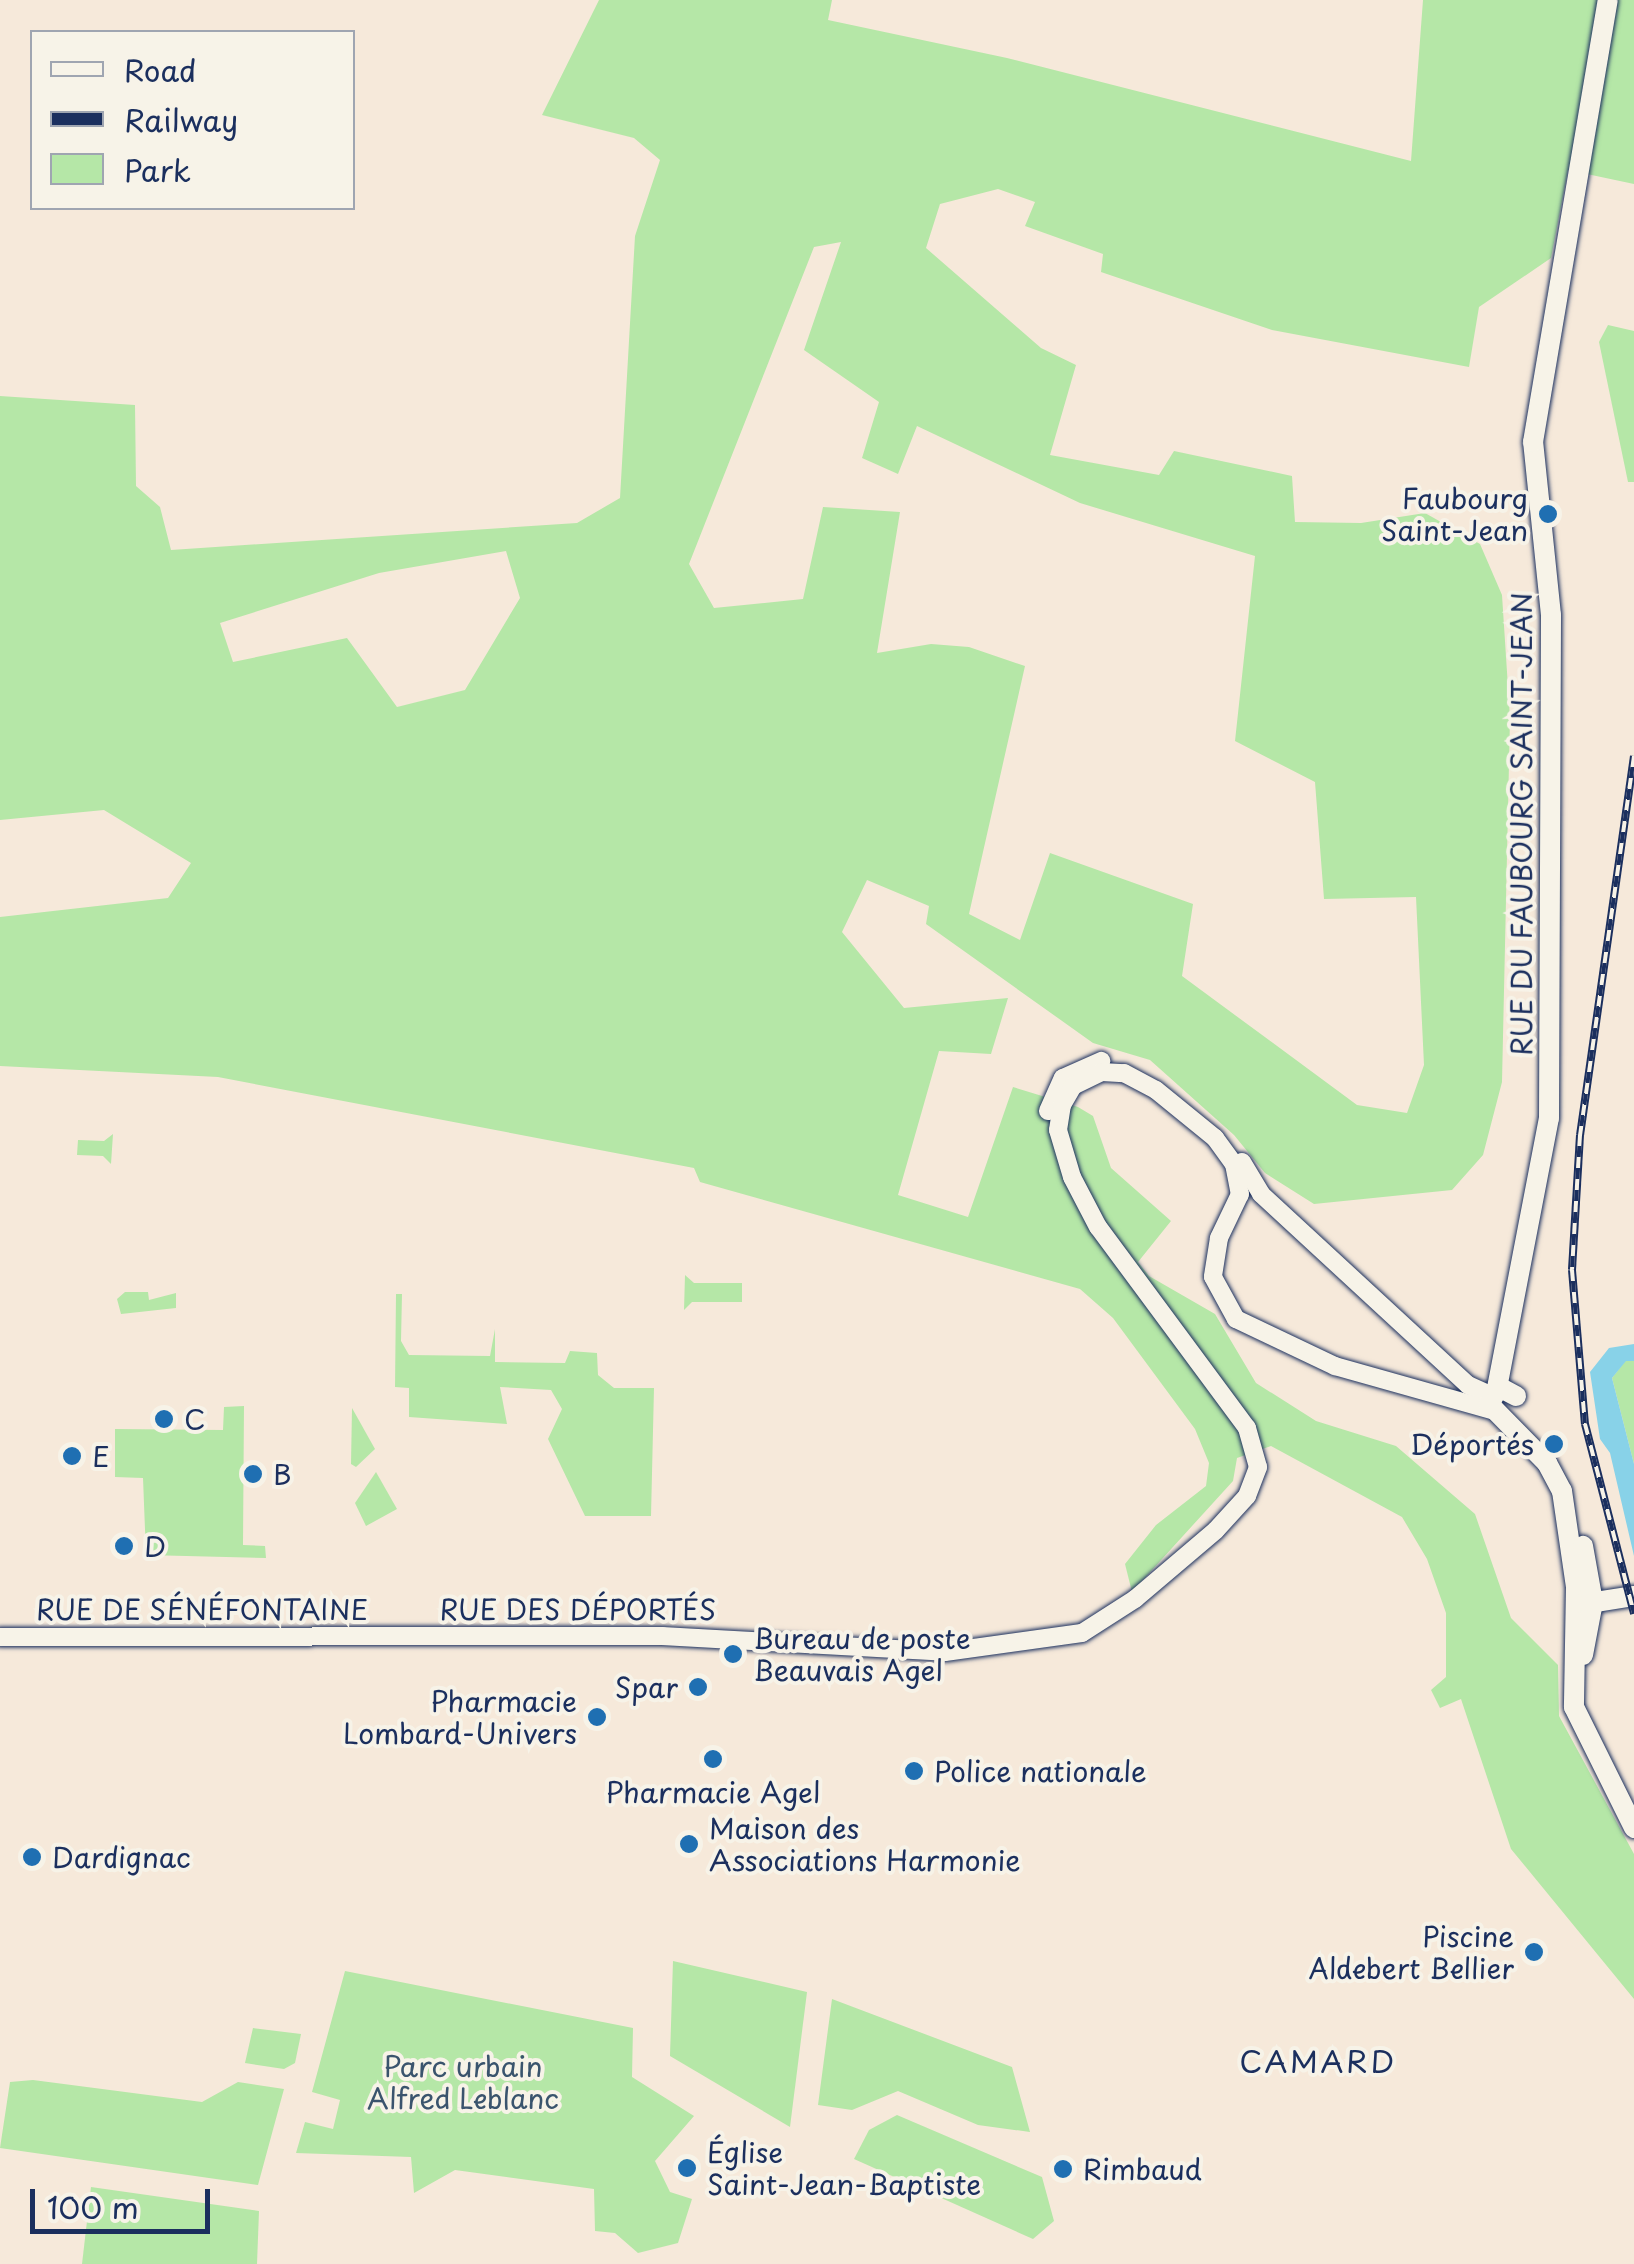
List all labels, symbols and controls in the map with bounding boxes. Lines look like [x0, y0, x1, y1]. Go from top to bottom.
legend [30, 30, 355, 210]
text: Road [124, 47, 197, 92]
text: Railway [124, 97, 238, 142]
text: Park [124, 147, 191, 192]
place label: Faubourg Saint-Jean [1381, 481, 1528, 547]
marker: Faubourg Saint-Jean [1537, 503, 1559, 525]
street label: RUE DU FAUBOURG SAINT-JEAN [1504, 588, 1538, 1060]
place label: C [184, 1402, 206, 1436]
marker: C [153, 1408, 175, 1430]
place label: Déportés [1410, 1427, 1534, 1461]
marker: Déportés [1543, 1433, 1565, 1455]
place label: E [92, 1439, 110, 1473]
marker: E [61, 1445, 83, 1467]
place label: B [273, 1457, 292, 1491]
marker: B [242, 1463, 264, 1485]
place label: D [144, 1529, 166, 1563]
marker: D [113, 1535, 135, 1557]
street label: RUE DE SÉNÉFONTAINE [32, 1592, 372, 1626]
street label: RUE DES DÉPORTÉS [436, 1592, 720, 1626]
place label: Bureau de poste Beauvais Agel [753, 1621, 972, 1687]
marker: Bureau de poste Beauvais Agel [722, 1643, 744, 1665]
place label: Spar [615, 1670, 678, 1704]
marker: Spar [687, 1676, 709, 1698]
place label: Pharmacie Lombard-Univers [343, 1684, 577, 1750]
marker: Pharmacie Lombard-Univers [586, 1706, 608, 1728]
marker: Pharmacie Agel [702, 1748, 724, 1770]
place label: Police nationale [934, 1754, 1146, 1788]
marker: Police nationale [903, 1760, 925, 1782]
place label: Pharmacie Agel [605, 1775, 821, 1809]
place label: Maison des Associations Harmonie [709, 1811, 1021, 1877]
marker: Maison des Associations Harmonie [678, 1833, 700, 1855]
place label: Dardignac [52, 1840, 191, 1874]
marker: Dardignac [21, 1846, 43, 1868]
place label: Piscine Aldebert Bellier [1308, 1919, 1514, 1985]
marker: Piscine Aldebert Bellier [1523, 1941, 1545, 1963]
district label: CAMARD [1240, 2043, 1396, 2079]
park label: Parc urbain Alfred Leblanc [366, 2049, 560, 2115]
place label: Église Saint-Jean-Baptiste [707, 2135, 981, 2201]
place label: Rimbaud [1083, 2152, 1202, 2186]
marker: Église Saint-Jean-Baptiste [676, 2157, 698, 2179]
marker: Rimbaud [1052, 2158, 1074, 2180]
scale bar [35, 2169, 215, 2231]
text: 100 m [47, 2184, 139, 2229]

